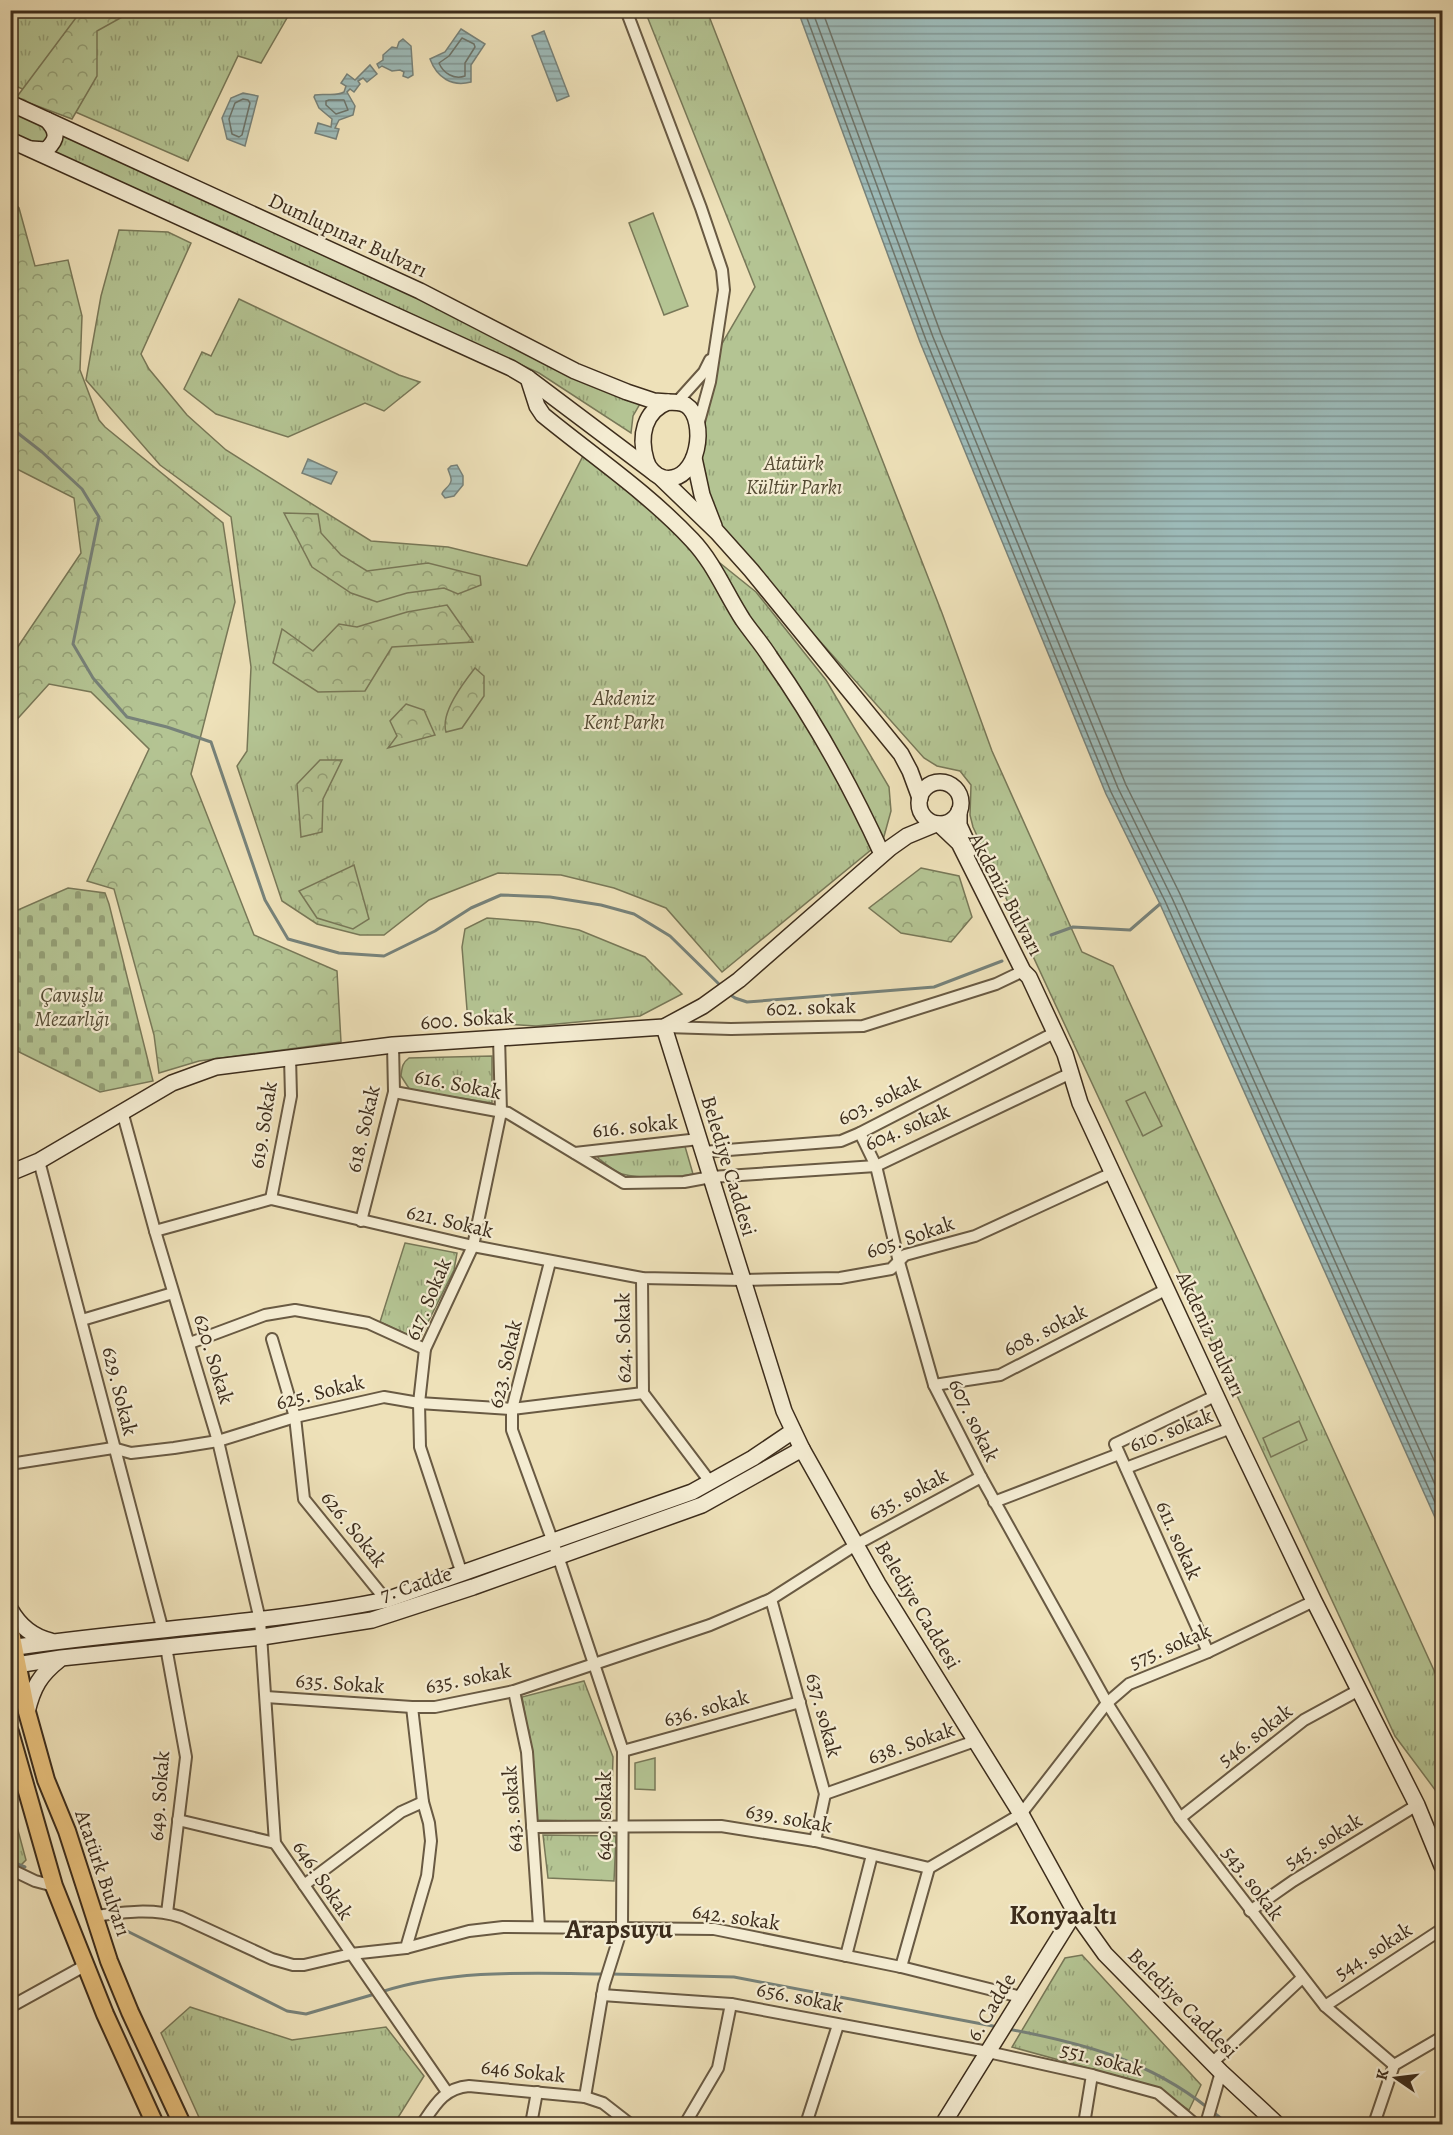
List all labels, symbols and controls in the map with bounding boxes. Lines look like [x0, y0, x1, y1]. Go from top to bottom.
street label: Dumlupınar Bulvarı [264, 186, 432, 284]
park label: Atatürk Kültür Parkı [746, 449, 842, 501]
park label: Akdeniz Kent Parkı [583, 684, 665, 736]
street label: Akdeniz Bulvarı [961, 827, 1050, 960]
park label: Çavuşlu Mezarlığı [34, 981, 110, 1033]
street label: 602. sokak [765, 991, 857, 1023]
street label: 600. Sokak [419, 1002, 515, 1036]
street label: 616. Sokak [412, 1062, 504, 1106]
street label: 603. sokak [833, 1068, 926, 1132]
street label: 619. Sokak [242, 1079, 284, 1171]
street label: 618. Sokak [339, 1082, 387, 1175]
street label: Belediye Caddesi [694, 1092, 764, 1240]
street label: 604. sokak [860, 1096, 954, 1157]
street label: 616. sokak [591, 1108, 680, 1144]
street label: 621. Sokak [404, 1197, 497, 1245]
street label: 605. Sokak [862, 1209, 958, 1265]
street label: 617. Sokak [398, 1253, 458, 1345]
street label: Akdeniz Bulvarı [1169, 1266, 1252, 1401]
street label: 624. Sokak [608, 1292, 638, 1384]
street label: 608. sokak [998, 1297, 1092, 1363]
street label: 620. Sokak [187, 1311, 241, 1408]
street label: 623. Sokak [481, 1316, 529, 1411]
street label: 629. Sokak [95, 1344, 145, 1439]
street label: 625. Sokak [273, 1367, 368, 1417]
street label: 607. sokak [942, 1374, 1006, 1467]
street label: 610. sokak [1125, 1401, 1217, 1459]
street label: 635. sokak [863, 1461, 953, 1527]
street label: 626. Sokak [315, 1485, 394, 1574]
street label: 611. sokak [1149, 1496, 1209, 1584]
street label: Belediye Caddesi [869, 1536, 967, 1675]
street label: 7. Cadde [377, 1559, 455, 1609]
street label: 575. sokak [1125, 1616, 1216, 1676]
street label: 635. sokak [423, 1656, 514, 1700]
street label: 635. Sokak [295, 1666, 386, 1700]
street label: 637. sokak [799, 1670, 849, 1761]
street label: 636. sokak [660, 1682, 752, 1734]
street label: 546. sokak [1212, 1697, 1299, 1773]
street label: 638. Sokak [864, 1715, 959, 1771]
street label: 649. Sokak [142, 1749, 176, 1842]
street label: 643. sokak [495, 1764, 529, 1853]
street label: 640. sokak [590, 1771, 618, 1861]
street label: 639. sokak [744, 1797, 835, 1839]
street label: Atatürk Bulvarı [68, 1805, 138, 1940]
street label: 545. sokak [1279, 1806, 1368, 1876]
street label: 646. Sokak [286, 1835, 360, 1926]
street label: 543. sokak [1216, 1840, 1291, 1926]
street label: 642. sokak [690, 1897, 782, 1937]
district label: Konyaaltı [1009, 1897, 1117, 1933]
district label: Arapsuyu [564, 1911, 673, 1947]
street label: 544. sokak [1329, 1915, 1418, 1987]
street label: Belediye Caddesi [1122, 1942, 1244, 2064]
street label: 6. Cadde [960, 1968, 1022, 2046]
street label: 656. sokak [754, 1975, 846, 2019]
street label: 551. sokak [1058, 2035, 1147, 2083]
north arrow [1366, 2048, 1426, 2108]
street label: 646 Sokak [480, 2053, 567, 2089]
text: K [1370, 2066, 1394, 2082]

